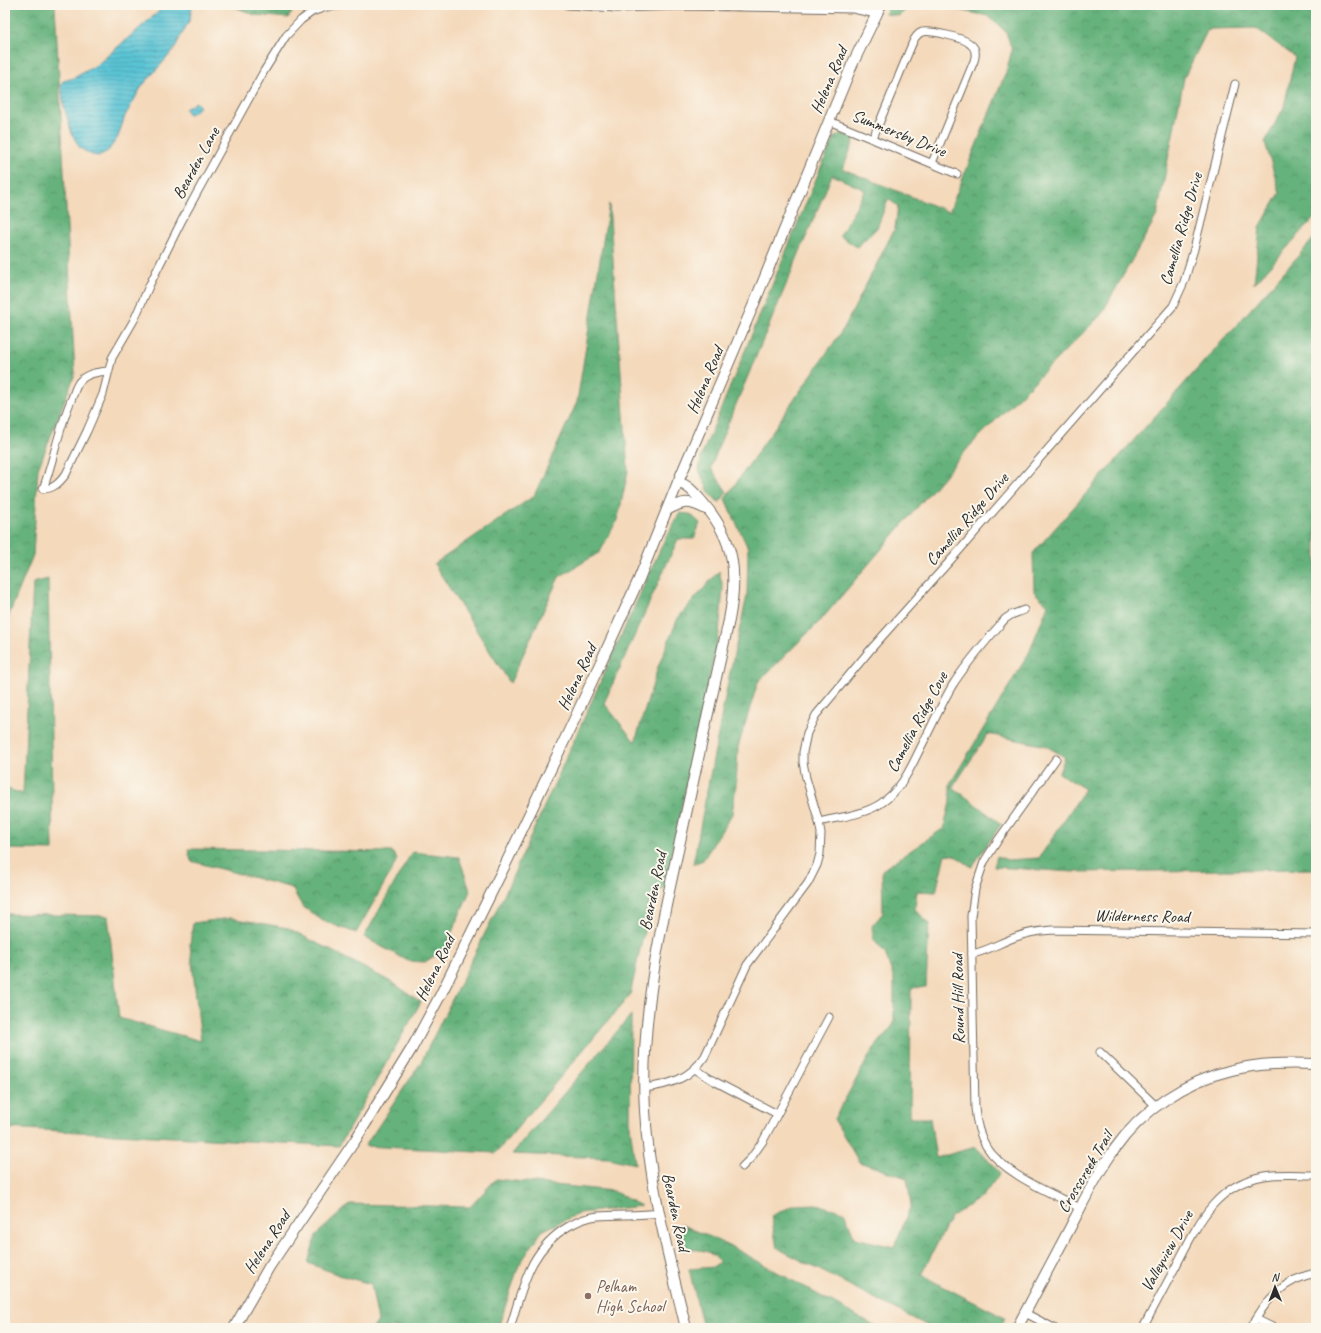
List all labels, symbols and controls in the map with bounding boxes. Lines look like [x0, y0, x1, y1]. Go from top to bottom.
street label: Helena Road [805, 41, 853, 117]
street label: Summersby Drive [849, 105, 950, 162]
street label: Bearden Lane [168, 122, 225, 203]
street label: Camellia Ridge Drive [1155, 169, 1207, 288]
street label: Helena Road [681, 341, 729, 417]
street label: Camellia Ridge Drive [921, 467, 1014, 570]
street label: Helena Road [553, 638, 602, 714]
street label: Camellia Ridge Cove [882, 667, 953, 776]
street label: Bearden Road [634, 848, 672, 932]
street label: Wilderness Road [1095, 905, 1192, 927]
street label: Helena Road [410, 929, 461, 1004]
street label: Round Hill Road [947, 950, 969, 1044]
street label: Crosscreek Trail [1053, 1125, 1119, 1217]
street label: Bearden Road [657, 1171, 695, 1255]
street label: Helena Road [239, 1205, 296, 1277]
street label: Valleyview Drive [1136, 1205, 1199, 1295]
north arrow [1255, 1267, 1295, 1307]
text: N [1271, 1270, 1281, 1284]
place label: Pelham High School [596, 1276, 667, 1317]
marker: Pelham High School [583, 1291, 593, 1301]

